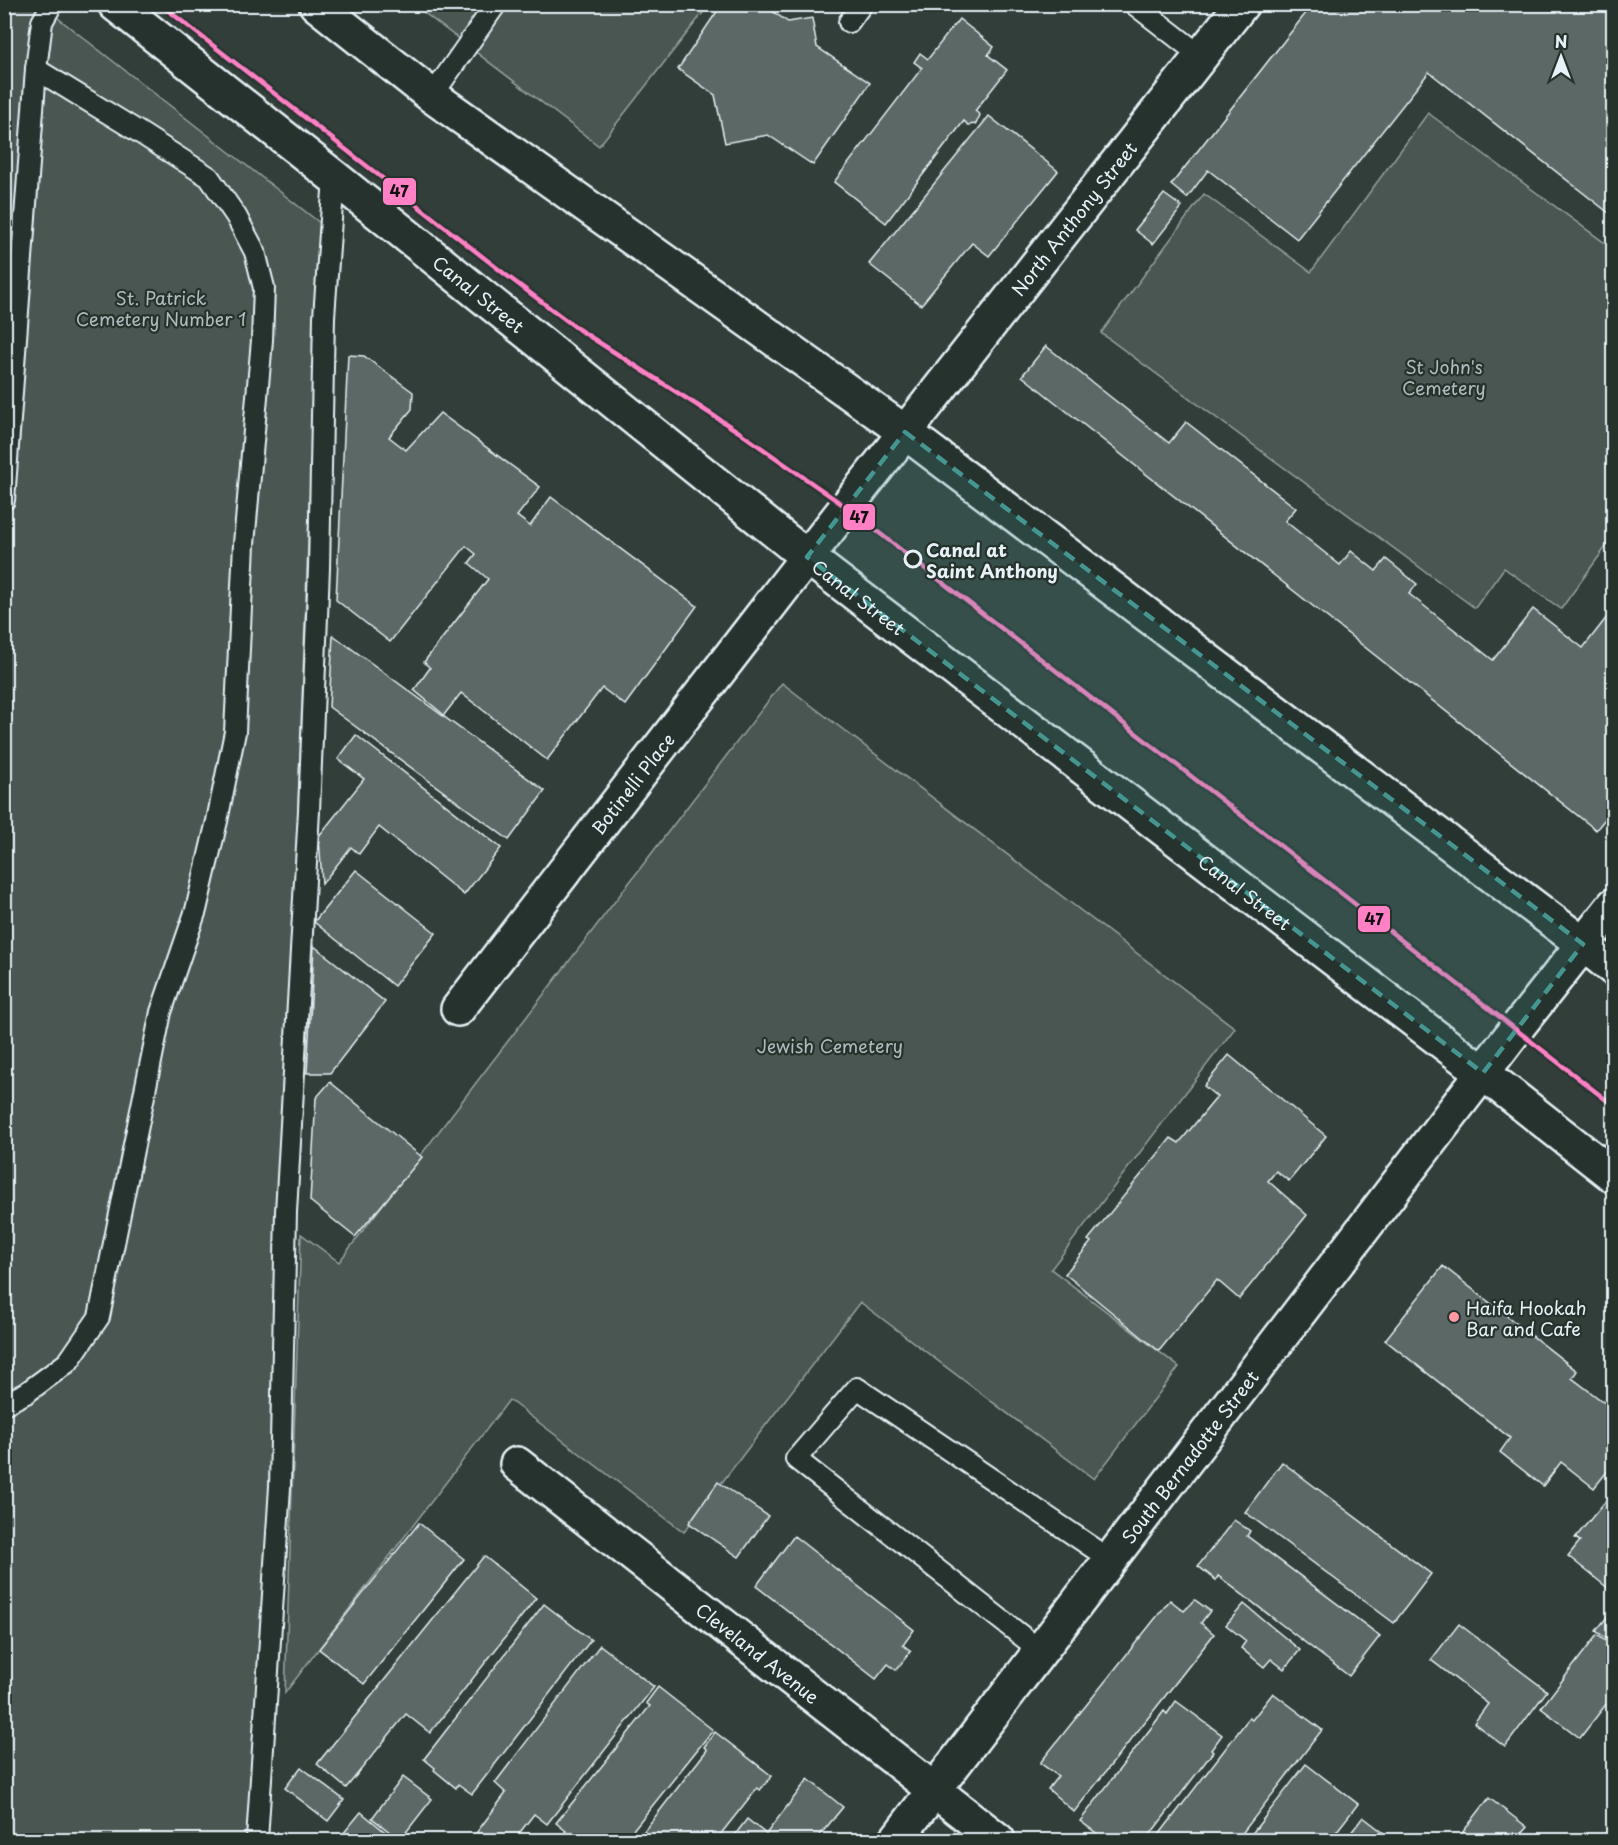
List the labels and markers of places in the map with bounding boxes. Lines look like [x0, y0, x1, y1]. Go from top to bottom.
place label: Canal at Saint Anthony [926, 536, 1058, 584]
marker: Canal at Saint Anthony [904, 550, 922, 568]
place label: Haifa Hookah Bar and Cafe [1466, 1294, 1587, 1342]
marker: Haifa Hookah Bar and Cafe [1447, 1310, 1461, 1324]

